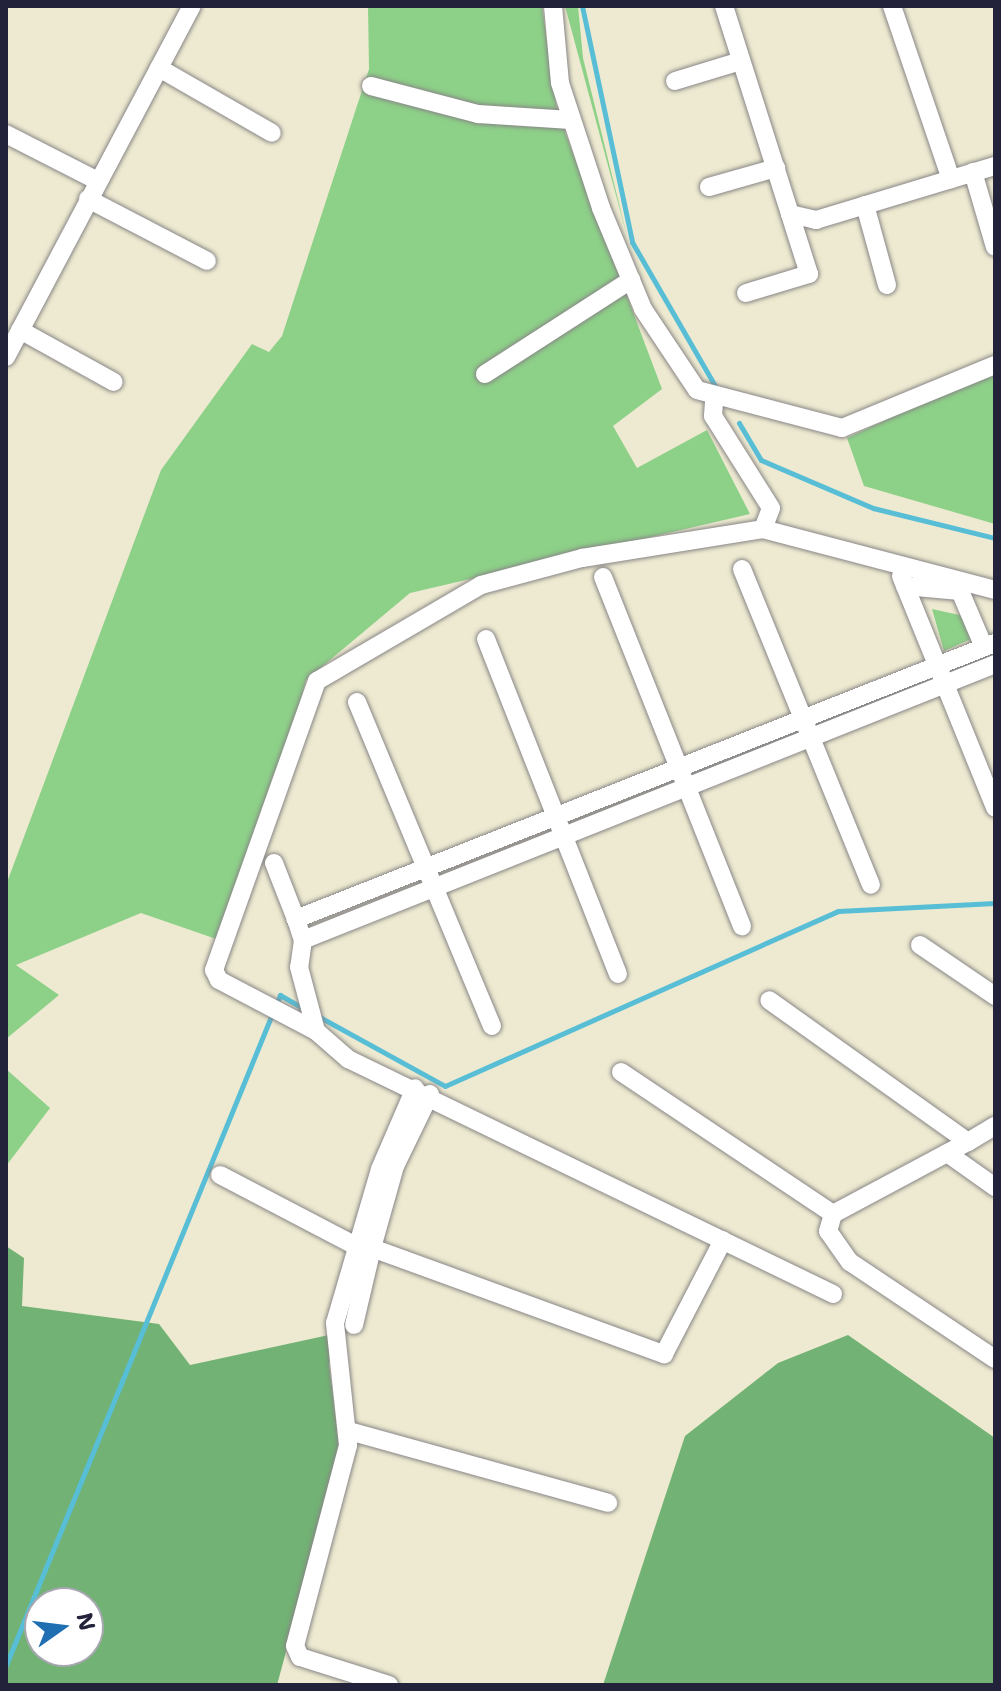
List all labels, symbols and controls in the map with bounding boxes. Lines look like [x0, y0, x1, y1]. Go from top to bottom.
north arrow [24, 1587, 104, 1667]
text: N [70, 1610, 102, 1634]

